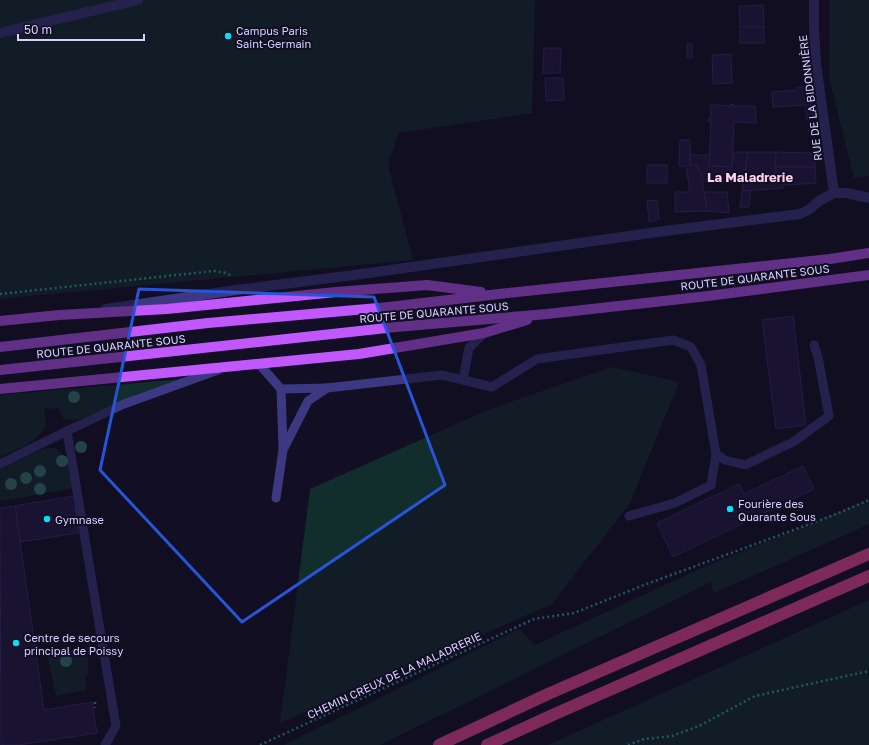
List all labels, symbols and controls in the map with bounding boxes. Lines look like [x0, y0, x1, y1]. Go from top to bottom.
scale bar [18, 16, 144, 42]
text: 50 m [24, 22, 52, 37]
place label: Campus Paris Saint-Germain [236, 24, 311, 50]
marker: Campus Paris Saint-Germain [223, 31, 233, 41]
street label: RUE DE LA BIDONNIÈRE [796, 34, 824, 162]
district label: La Maladrerie [707, 169, 793, 185]
street label: ROUTE DE QUARANTE SOUS [680, 261, 830, 293]
street label: ROUTE DE QUARANTE SOUS [359, 299, 509, 325]
street label: ROUTE DE QUARANTE SOUS [36, 332, 186, 360]
place label: Fourière des Quarante Sous [738, 497, 816, 523]
marker: Fourière des Quarante Sous [725, 504, 735, 514]
place label: Gymnase [55, 513, 104, 526]
marker: Gymnase [42, 514, 52, 524]
street label: CHEMIN CREUX DE LA MALADRERIE [305, 629, 483, 721]
place label: Centre de secours principal de Poissy [24, 631, 123, 657]
marker: Centre de secours principal de Poissy [11, 638, 21, 648]

